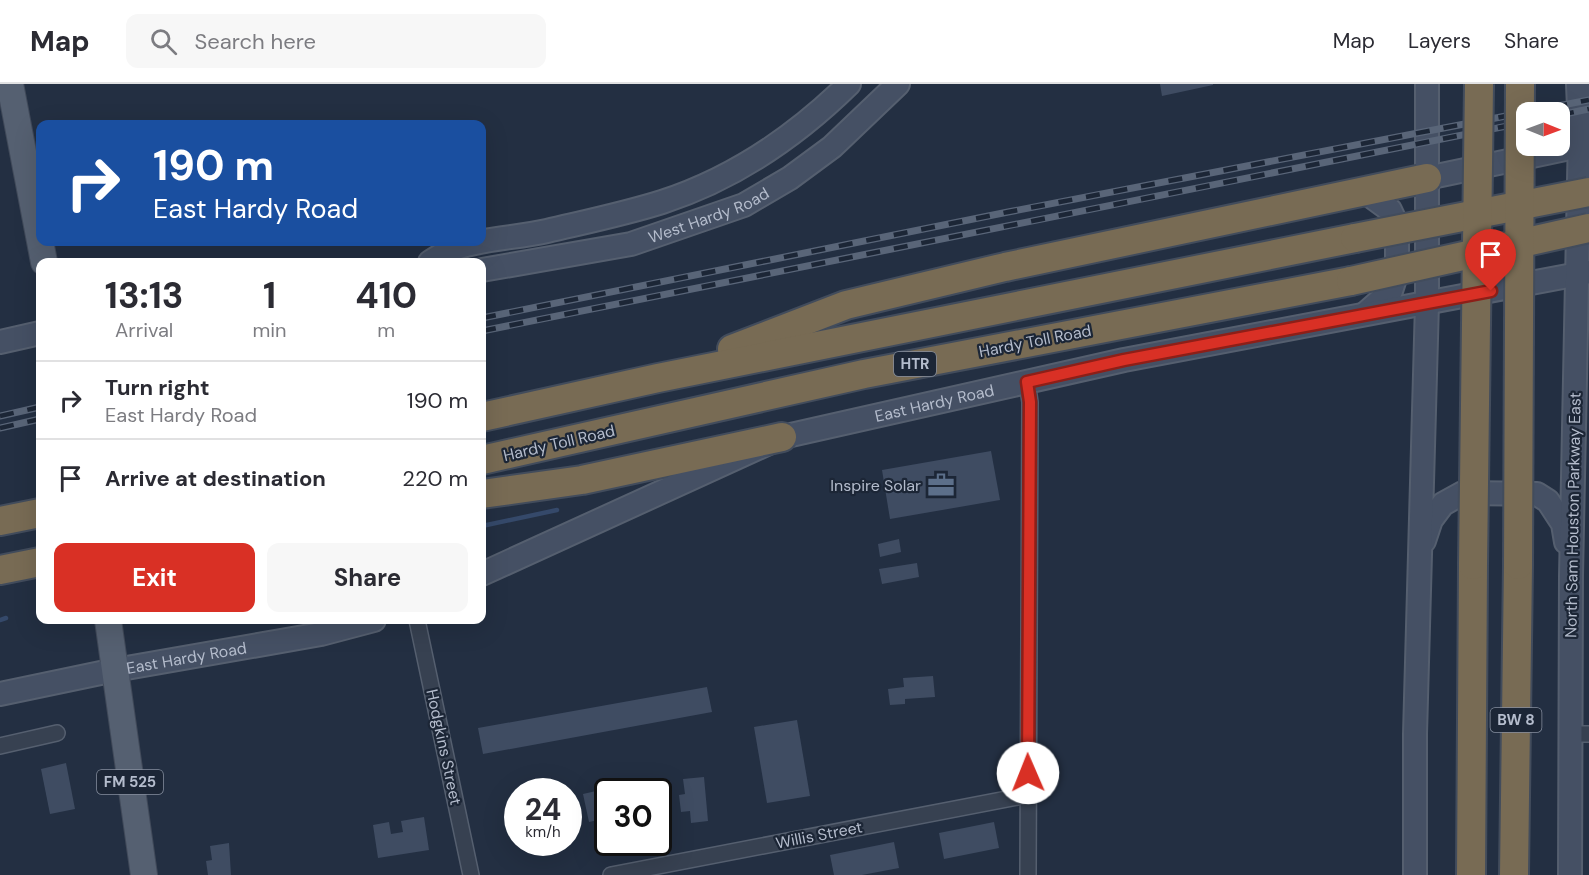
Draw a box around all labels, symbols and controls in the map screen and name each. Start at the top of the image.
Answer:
search box [126,14,546,68]
text: Map [30,23,90,60]
icon: search [147,25,180,58]
text: Search here [195,27,316,56]
text: Map [1333,27,1375,55]
text: Layers [1408,27,1471,55]
text: Share [1504,27,1559,55]
north arrow [1516,102,1570,156]
map controls [1516,102,1570,156]
text: 190 m [153,138,274,193]
icon: right [54,144,132,222]
street label: West Hardy Road [645,182,773,248]
text: East Hardy Road [153,191,358,226]
pin [1465,229,1516,291]
icon: arrive [1474,238,1507,271]
text: 13:13 [105,272,184,319]
text: 1 [263,272,276,319]
text: 410 [355,272,417,319]
text: Arrival [115,317,173,343]
text: min [252,317,287,343]
text: m [377,317,395,343]
street label: Hardy Toll Road [977,320,1093,362]
road number: HTR [894,352,936,376]
text: Turn right [105,373,210,402]
street label: East Hardy Road [873,379,996,426]
icon: right [54,384,87,417]
text: 190 m [407,386,468,415]
street label: North Sam Houston Parkway East [1560,392,1586,638]
text: East Hardy Road [105,402,257,428]
street label: Hardy Toll Road [501,420,617,466]
icon: arrive [54,462,87,495]
text: Arrive at destination [105,464,326,493]
text: 220 m [402,464,468,493]
office icon: Inspire Solar [926,470,956,500]
place label: Inspire Solar [830,475,921,496]
button: Exit [54,543,255,612]
button: Share [267,543,468,612]
street label: East Hardy Road [125,637,248,678]
street label: Hodgkins Street [421,687,467,807]
road number: BW 8 [1490,708,1541,732]
position arrow [996,741,1060,805]
road number: FM 525 [97,770,163,794]
speed limit sign: 30 [594,778,672,856]
text: 24 [525,790,561,829]
street label: Willis Street [774,816,864,854]
text: km/h [525,822,561,842]

